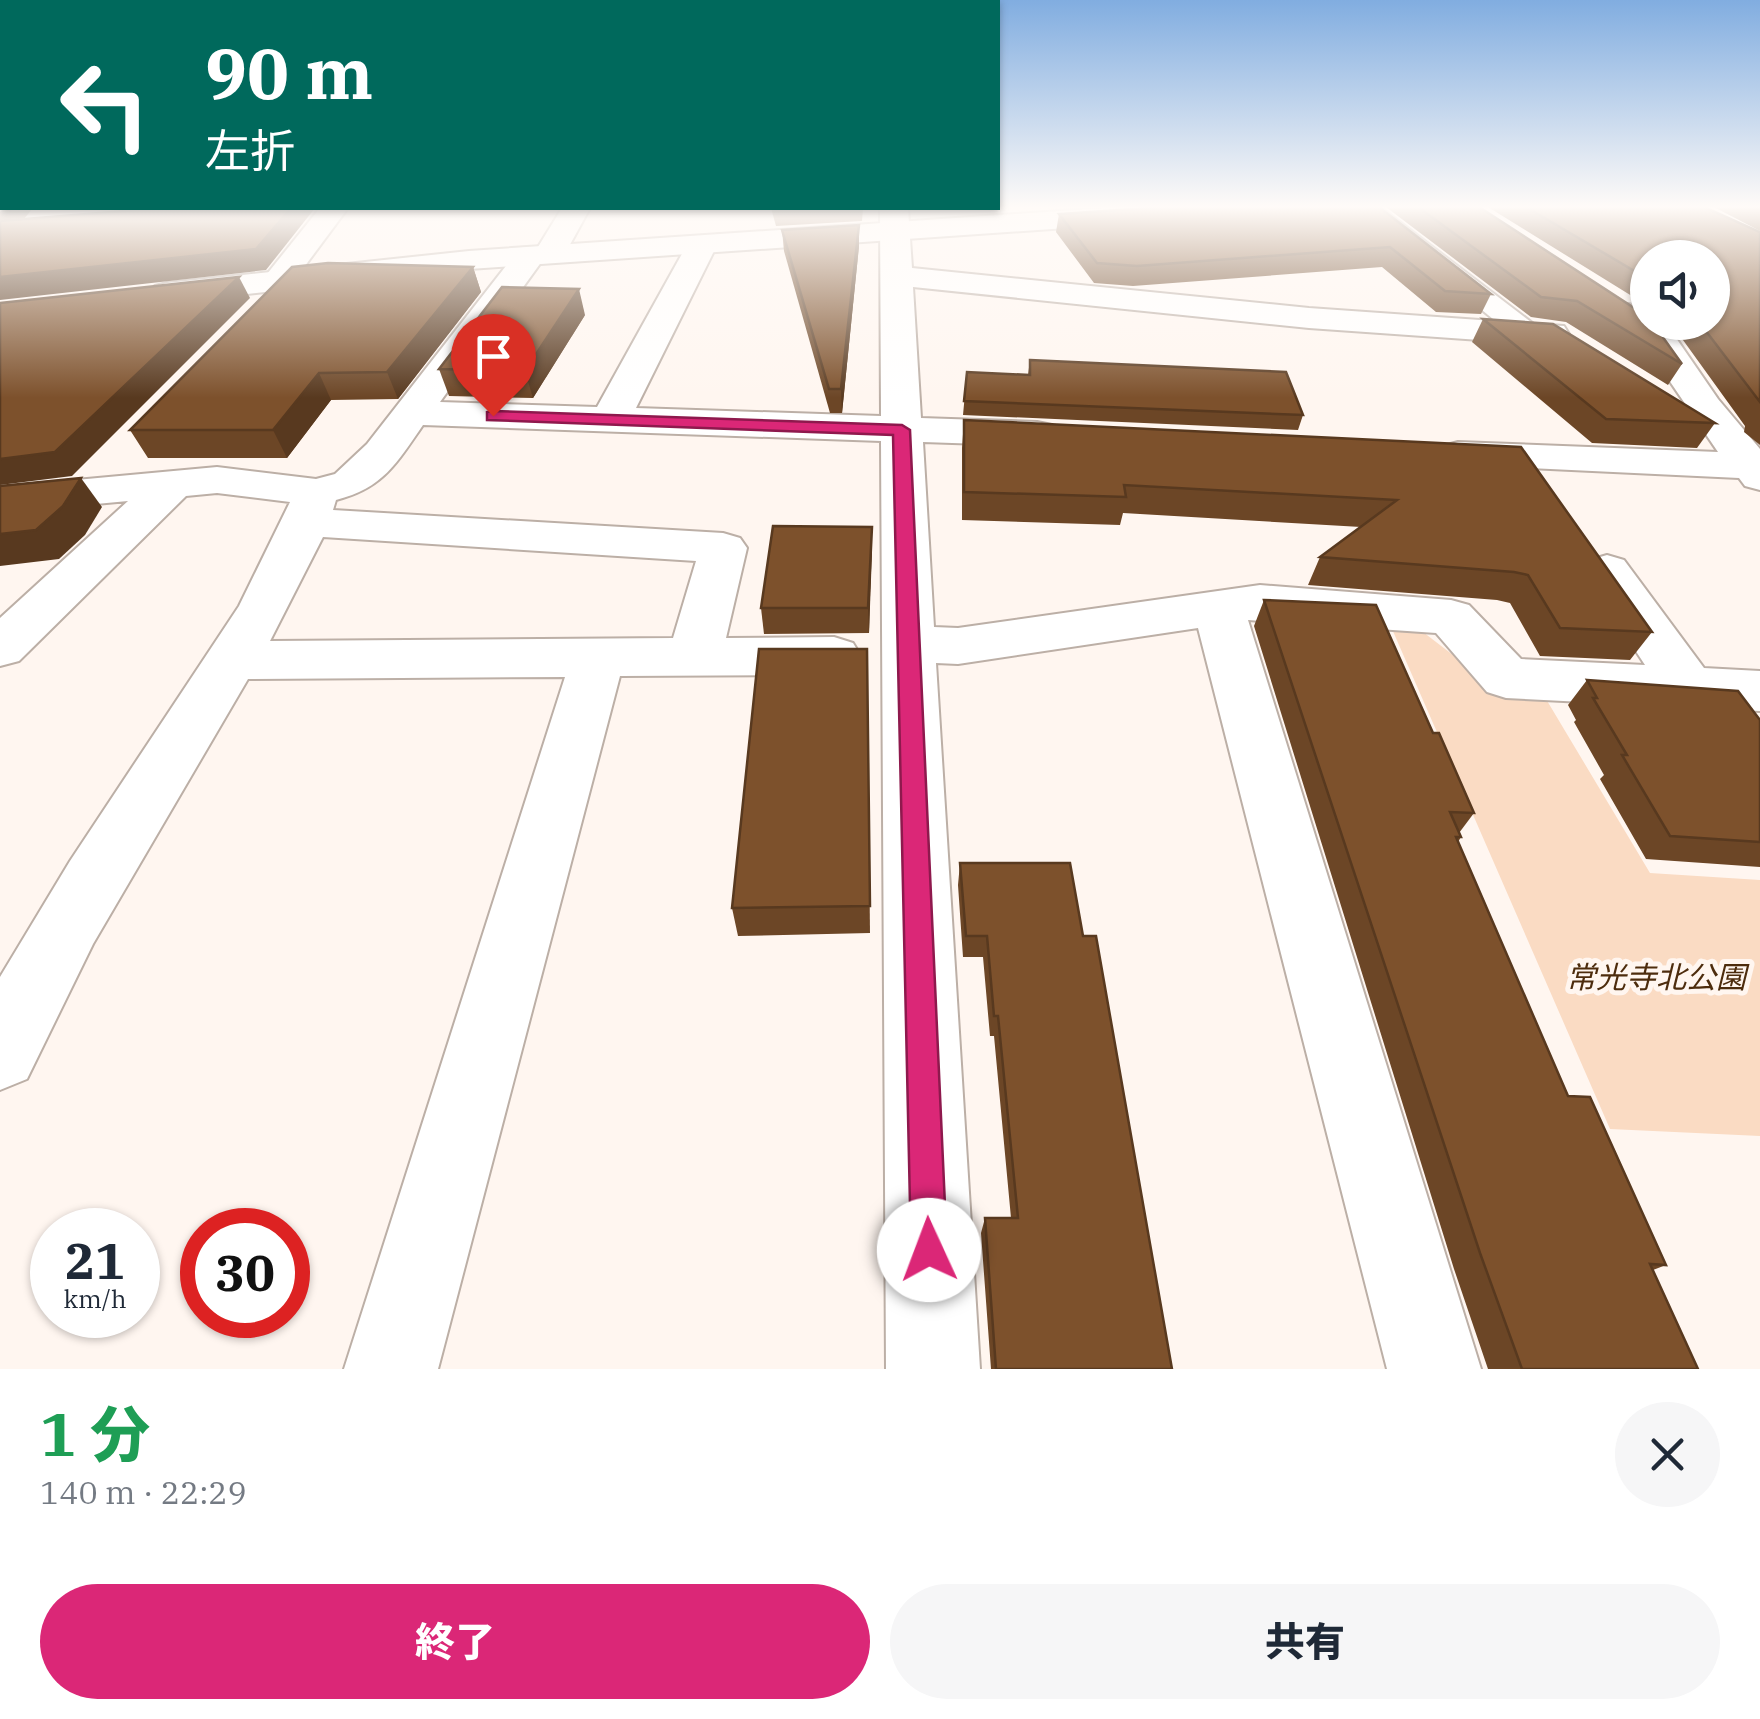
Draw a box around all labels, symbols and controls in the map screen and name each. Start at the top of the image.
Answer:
text: 90 m [205,27,373,118]
icon: left [40,40,170,170]
text: 左折 [205,121,295,179]
map controls [1630,240,1730,340]
button: sound [1630,240,1730,340]
pin [451,314,536,417]
icon: arrive [466,329,521,384]
park label: 常光寺北公園 [1566,957,1750,996]
position arrow [877,1198,981,1302]
speed limit sign: 30 [180,1208,310,1338]
text: 21 [65,1228,125,1293]
text: km/h [63,1282,127,1315]
text: 1 分 [40,1394,150,1473]
button: close [1615,1402,1720,1507]
text: 140 m · 22:29 [40,1471,247,1513]
button: 終了 [40,1584,870,1699]
button: 共有 [890,1584,1720,1699]

